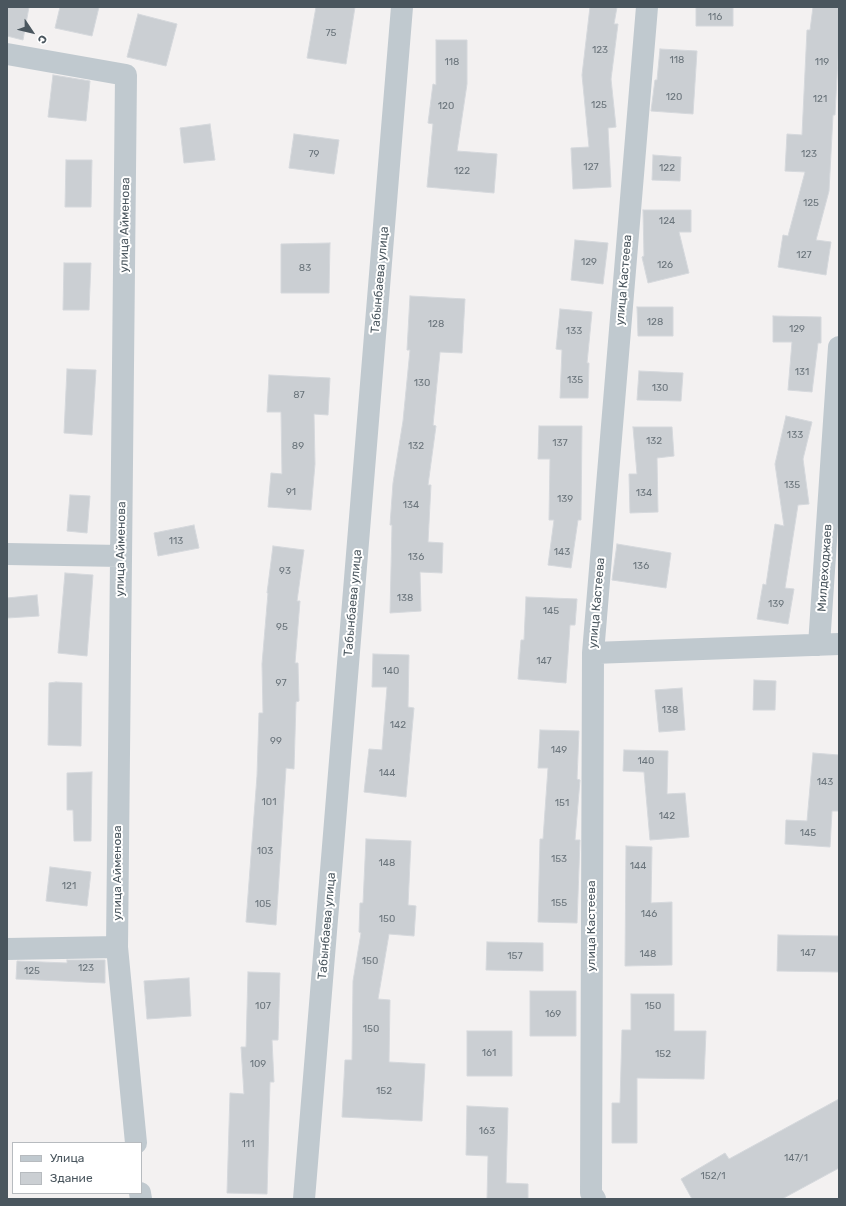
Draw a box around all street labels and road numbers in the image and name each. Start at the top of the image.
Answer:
street label: улица Айменова [117,177,133,273]
street label: Табынбаева улица [368,226,392,334]
street label: улица Кастеева [613,234,635,326]
street label: улица Айменова [113,501,129,597]
street label: Милдеходжаев [815,524,835,612]
street label: Табынбаева улица [341,549,365,657]
street label: улица Кастеева [586,557,608,649]
street label: улица Айменова [111,825,125,921]
street label: Табынбаева улица [315,872,339,980]
street label: улица Кастеева [585,880,599,972]

